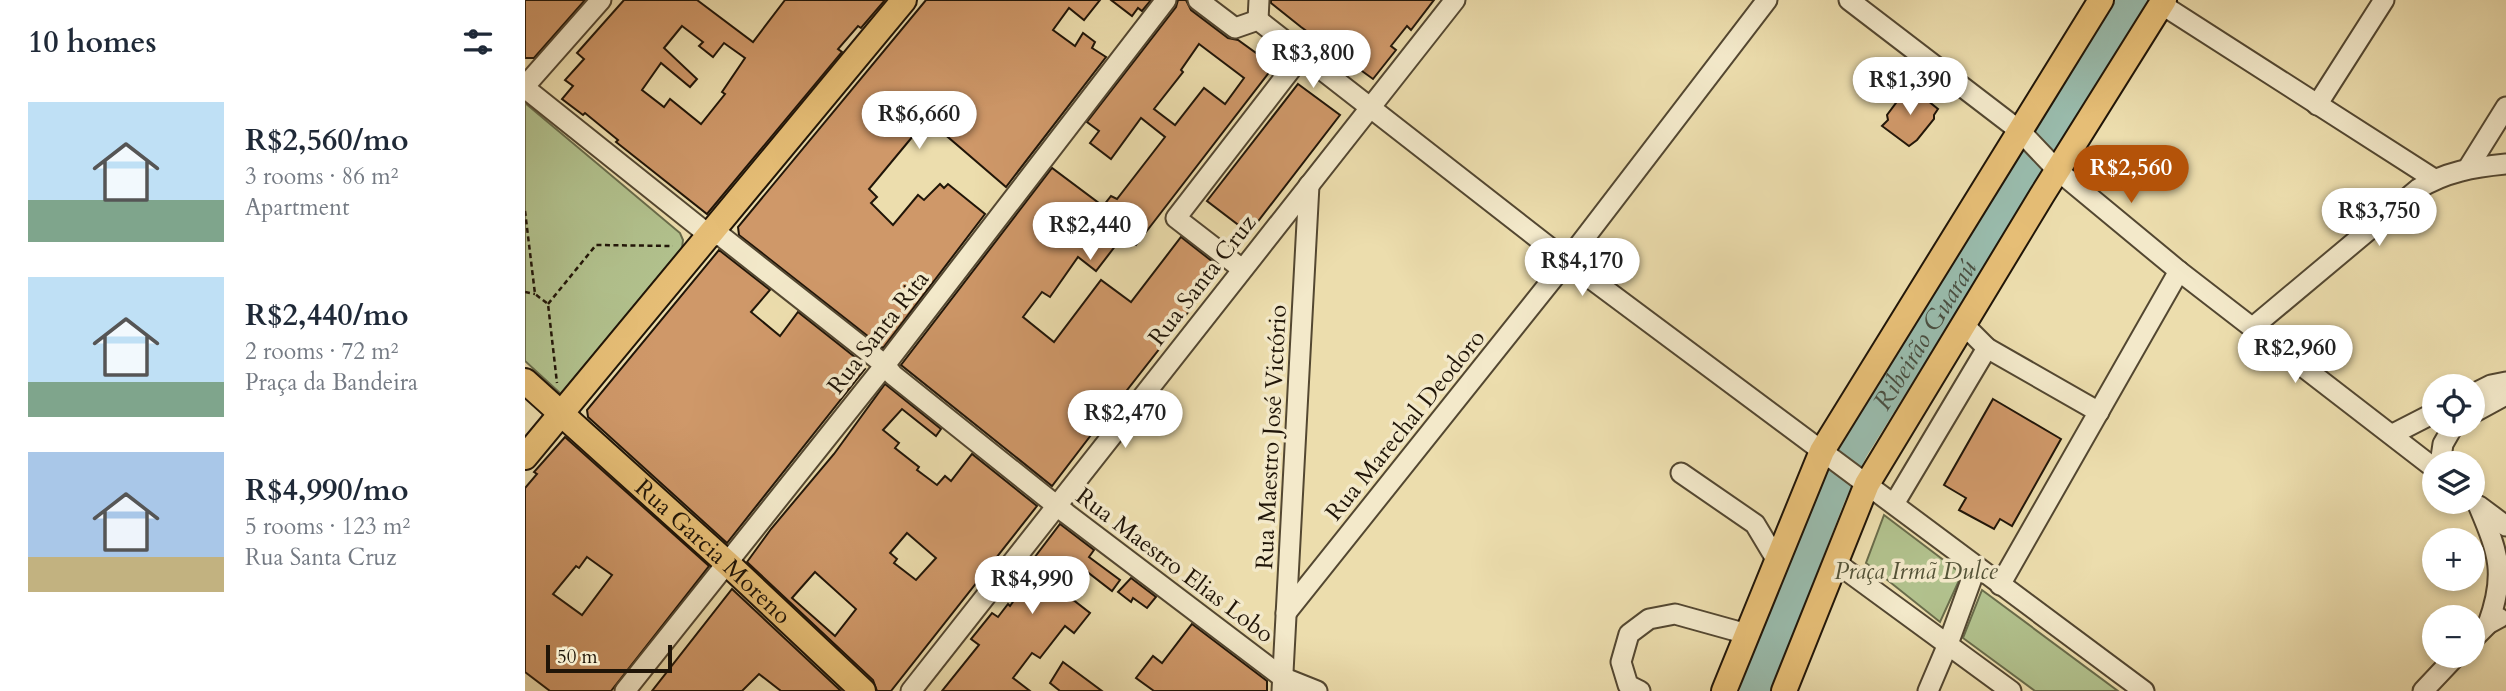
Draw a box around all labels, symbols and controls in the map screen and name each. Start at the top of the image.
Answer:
text: 10 homes [28,22,157,63]
icon: filters [459,23,497,61]
pin: R$3,800 [1248,31,1378,90]
text: R$3,800 [1272,37,1354,68]
pin: R$1,390 [1845,58,1975,117]
text: R$1,390 [1869,64,1951,95]
pin: R$6,660 [854,92,984,151]
text: R$6,660 [878,98,960,129]
text: R$2,560/mo [245,120,408,161]
icon: home [84,130,168,214]
pin: R$2,560 [2066,146,2196,205]
text: R$2,560 [2090,152,2172,183]
text: 3 rooms · 86 m² [245,161,398,192]
pin: R$3,750 [2314,188,2444,248]
text: Apartment [245,192,349,223]
text: R$3,750 [2338,195,2420,226]
pin: R$2,440 [1025,202,1155,262]
street label: Rua Santa Cruz [1141,208,1264,353]
text: R$2,440 [1049,209,1131,240]
pin: R$4,170 [1517,238,1647,298]
text: R$4,170 [1541,245,1623,276]
water label: Ribeirão Guaraú [1865,253,1985,417]
street label: Rua Santa Rita [820,263,937,401]
text: R$2,440/mo [245,295,408,336]
street label: Rua Maestro José Victório [1248,304,1295,570]
icon: home [84,305,168,389]
street label: Rua Marechal Deodoro [1318,323,1493,528]
pin: R$2,960 [2230,326,2360,385]
text: R$2,960 [2254,332,2336,363]
text: 2 rooms · 72 m² [245,336,398,367]
text: Praça da Bandeira [245,367,418,398]
map controls [2422,374,2485,668]
button: locate [2422,374,2485,437]
pin: R$2,470 [1060,391,1190,450]
text: R$2,470 [1084,397,1166,428]
button: layers [2422,451,2485,514]
text: R$4,990/mo [245,470,408,511]
street label: Rua Garcia Moreno [628,472,798,632]
icon: home [84,480,168,564]
street label: Rua Maestro Elias Lobo [1069,480,1281,651]
text: 5 rooms · 123 m² [245,511,410,542]
button: + [2422,528,2485,591]
text: Rua Santa Cruz [245,542,396,573]
park label: Praça Irmã Dulce [1834,555,1998,588]
pin: R$4,990 [967,556,1097,616]
text: R$4,990 [991,563,1073,594]
button: − [2422,605,2485,668]
scale bar [546,642,672,674]
text: 50 m [557,644,598,670]

